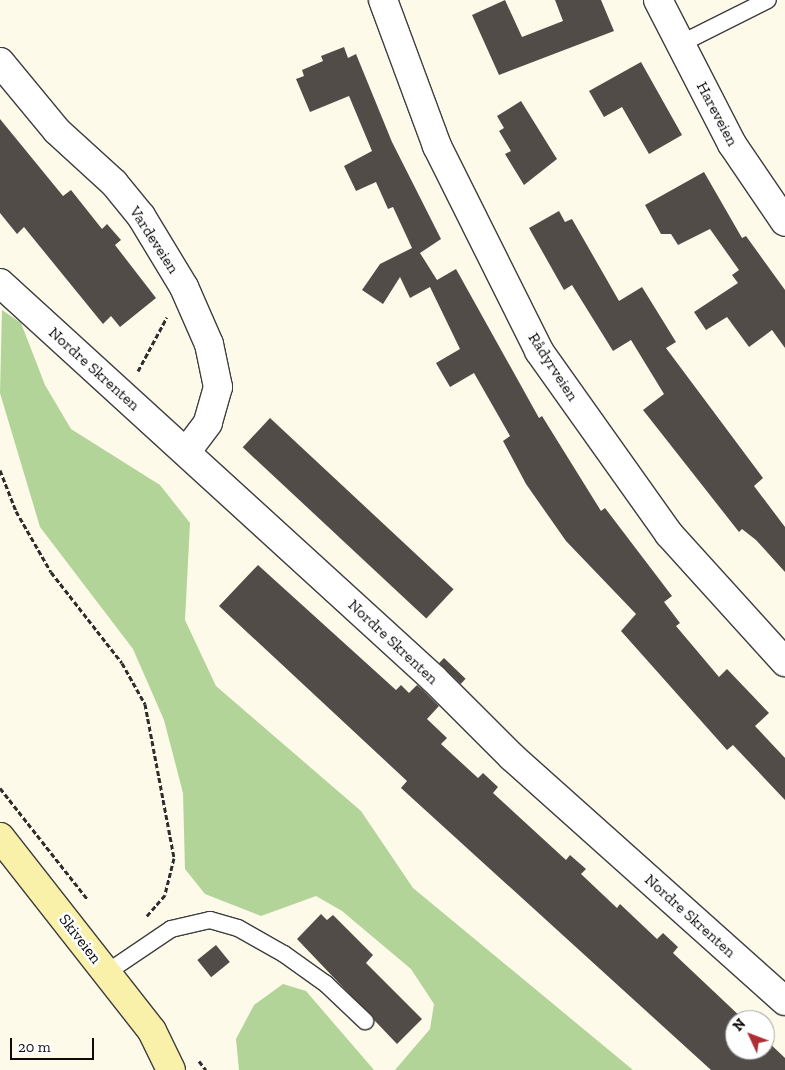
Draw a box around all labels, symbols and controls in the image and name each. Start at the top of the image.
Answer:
street label: Hareveien [692,79,742,149]
street label: Vardeveien [125,203,183,277]
street label: Nordre Skrenten [45,323,143,415]
street label: Rådyrveien [524,329,582,405]
street label: Nordre Skrenten [344,595,442,689]
street label: Nordre Skrenten [641,870,739,962]
street label: Skiveien [55,910,105,968]
north arrow [725,1010,775,1060]
text: N [730,1015,749,1035]
scale bar [12,1028,96,1060]
text: 20 m [18,1038,51,1056]

